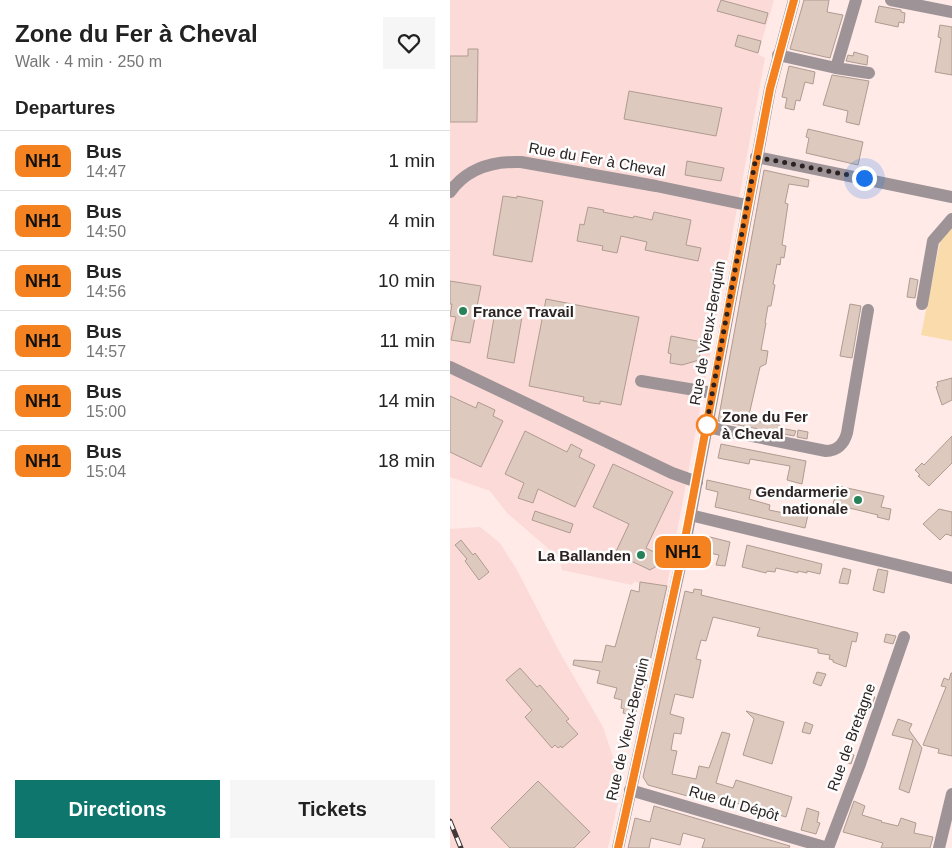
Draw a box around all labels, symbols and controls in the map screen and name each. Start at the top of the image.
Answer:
button: heart [383,17,435,69]
text: Zone du Fer à Cheval [15,20,258,47]
text: Walk · 4 min · 250 m [15,53,162,70]
text: Departures [15,97,115,118]
street label: Rue du Fer à Cheval [527,139,667,179]
text: Bus [86,141,122,162]
text: 1 min [389,150,435,171]
text: NH1 [25,151,61,171]
text: 14:47 [86,163,126,180]
your location [852,166,877,191]
text: Bus [86,201,122,222]
text: 4 min [389,210,435,231]
text: NH1 [25,211,61,231]
text: 14:50 [86,223,126,240]
street label: Rue de Vieux-Berquin [686,259,728,407]
text: Bus [86,261,122,282]
text: 10 min [378,270,435,291]
text: NH1 [25,271,61,291]
text: 14:56 [86,283,126,300]
place label: France Travail [473,303,574,320]
marker: France Travail [457,305,469,317]
text: Bus [86,321,122,342]
text: 11 min [379,330,435,351]
text: NH1 [25,331,61,351]
text: 14:57 [86,343,126,360]
text: Bus [86,381,122,402]
text: 14 min [378,390,435,411]
text: NH1 [25,391,61,411]
text: 15:00 [86,403,126,420]
place label: Zone du Fer à Cheval [722,408,808,442]
marker: Zone du Fer à Cheval [696,414,718,436]
text: Bus [86,441,122,462]
text: 18 min [378,450,435,471]
text: NH1 [25,451,61,471]
text: 15:04 [86,463,126,480]
place label: Gendarmerie nationale [755,483,848,517]
marker: Gendarmerie nationale [852,494,864,506]
line badge: NH1 [654,536,712,568]
text: NH1 [665,542,701,562]
place label: La Ballanden [538,547,631,564]
marker: La Ballanden [635,549,647,561]
street label: Rue de Vieux-Berquin [602,656,652,802]
street label: Rue de Bretagne [824,681,878,793]
button: Directions [15,780,220,838]
button: Tickets [230,780,435,838]
street label: Rue du Dépôt [687,782,782,824]

